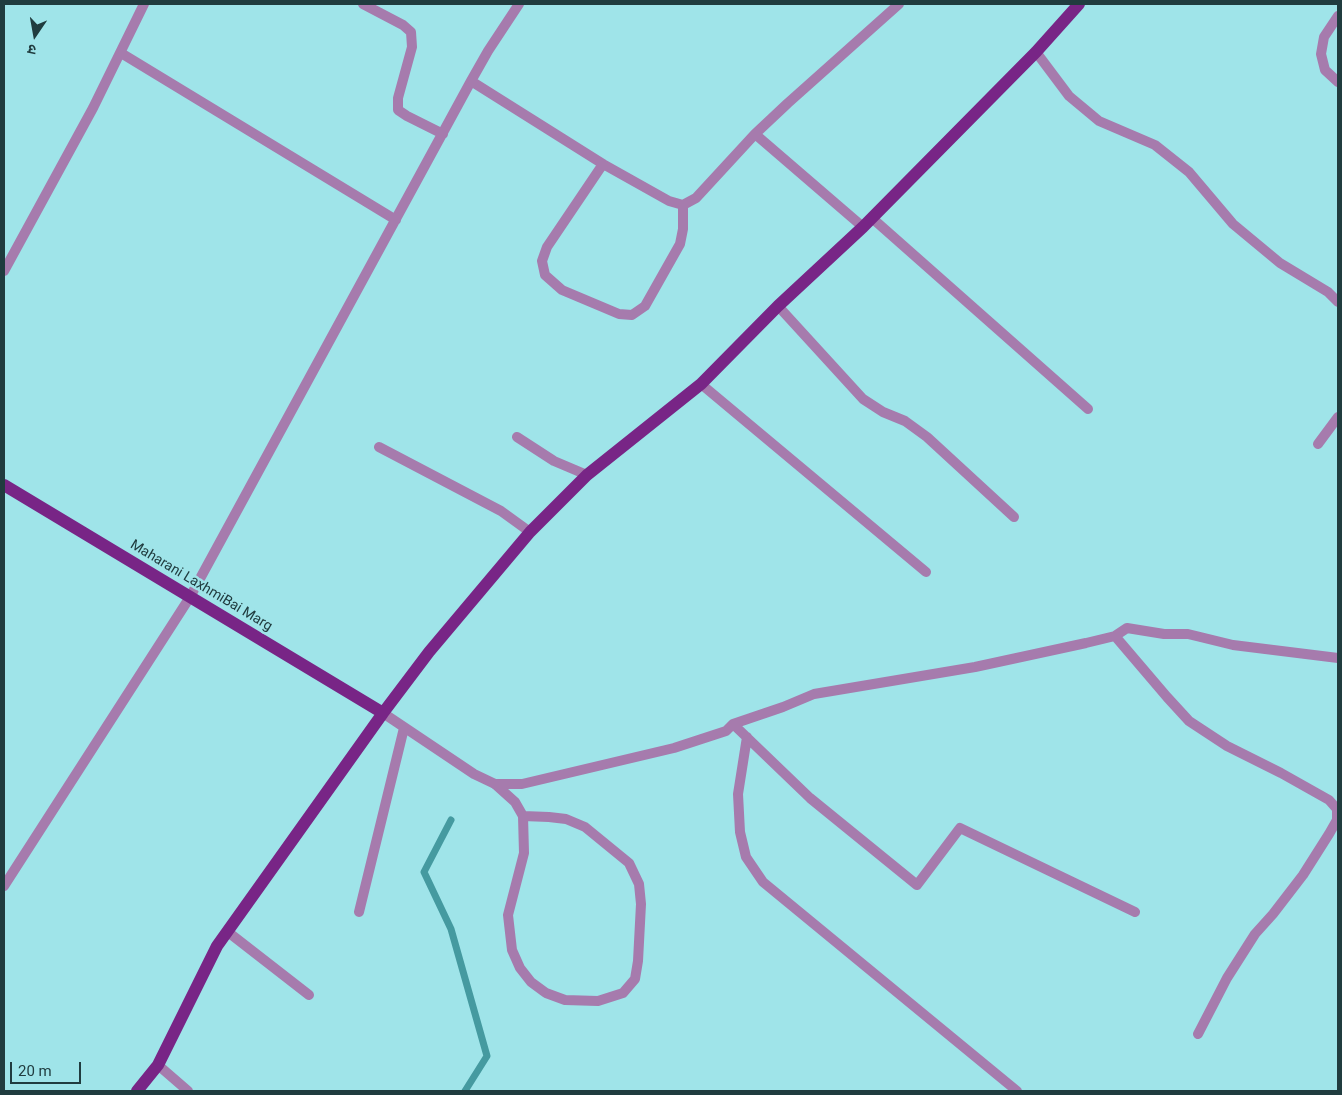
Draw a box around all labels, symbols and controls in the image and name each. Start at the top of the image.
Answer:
north arrow [10,10,60,60]
text: उ [26,41,38,58]
street label: Maharani LaxhmiBai Marg [127,537,275,635]
scale bar [12,1052,84,1084]
text: 20 m [18,1062,52,1080]

